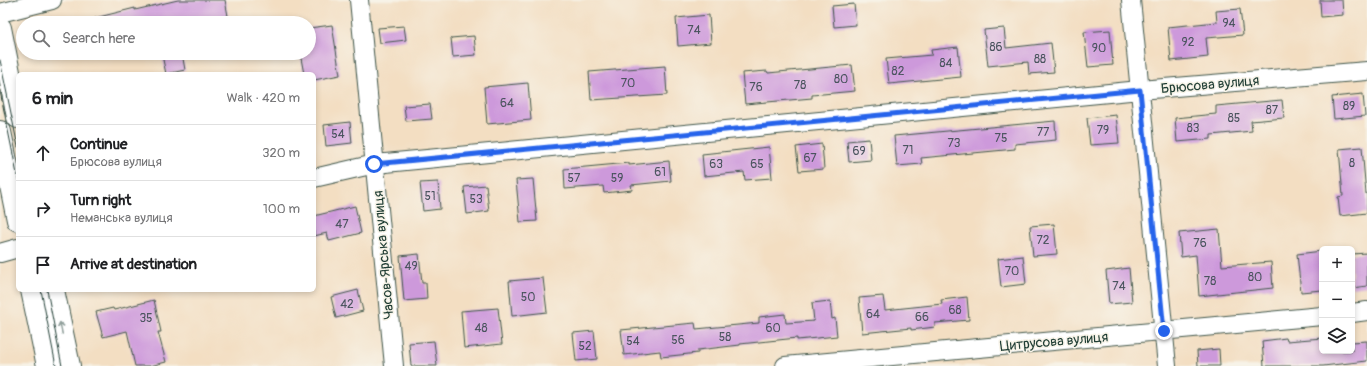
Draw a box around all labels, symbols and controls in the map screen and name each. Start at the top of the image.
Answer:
search box [16,16,316,60]
house number: 94 [1222,16,1236,31]
house number: 74 [687,23,701,38]
icon: search [30,27,52,49]
text: Search here [62,29,135,48]
house number: 92 [1182,35,1195,50]
house number: 86 [989,40,1003,55]
house number: 90 [1092,41,1106,56]
house number: 88 [1034,52,1046,67]
house number: 84 [939,56,953,71]
house number: 82 [892,64,905,79]
house number: 80 [834,72,848,87]
street label: Брюсова вулиця [1160,72,1260,97]
house number: 70 [621,76,635,91]
house number: 78 [794,78,806,93]
house number: 76 [749,80,763,95]
text: 6 min [32,88,73,109]
text: Walk · 420 m [226,90,300,106]
house number: 64 [500,96,514,111]
house number: 89 [1343,99,1355,114]
house number: 87 [1266,103,1279,118]
house number: 85 [1228,111,1240,126]
house number: 83 [1187,121,1200,136]
house number: 79 [1097,123,1109,138]
house number: 77 [1037,125,1050,140]
house number: 54 [331,127,345,142]
house number: 75 [995,131,1007,146]
text: Continue [70,135,128,154]
house number: 73 [947,136,961,151]
icon: ahead [32,142,54,164]
house number: 71 [902,143,914,158]
house number: 69 [852,144,866,159]
text: 320 m [262,145,300,161]
house number: 67 [803,151,817,166]
text: Брюсова вулиця [70,154,162,170]
route start [365,155,383,173]
house number: 8 [1349,156,1355,171]
house number: 63 [709,157,723,172]
house number: 65 [750,157,764,172]
house number: 61 [654,165,666,180]
house number: 57 [568,171,581,186]
house number: 59 [611,171,623,186]
house number: 51 [424,189,436,204]
street label: Часов-Ярська вулиця [369,190,398,320]
text: Turn right [70,191,131,210]
house number: 53 [469,192,483,207]
icon: right [32,198,54,220]
text: 100 m [263,201,300,217]
text: Неманська вулиця [70,210,173,226]
house number: 47 [335,217,349,232]
house number: 72 [1036,233,1050,248]
house number: 76 [1193,236,1207,251]
map controls [1319,246,1355,354]
button: + [1319,246,1355,282]
icon: arrive [32,254,54,276]
text: Arrive at destination [70,255,197,274]
house number: 49 [404,259,418,274]
house number: 70 [1005,264,1019,279]
house number: 80 [1248,270,1262,285]
house number: 78 [1204,274,1216,289]
house number: 74 [1112,279,1126,294]
button: − [1319,282,1355,318]
house number: 50 [521,290,535,305]
house number: 42 [340,297,354,312]
house number: 68 [948,303,962,318]
house number: 64 [866,307,880,322]
house number: 66 [915,310,929,325]
house number: 35 [139,311,153,326]
button: layers [1319,318,1355,354]
house number: 48 [474,321,488,336]
house number: 60 [765,321,781,336]
one-way arrow [57,322,65,335]
route end [1155,322,1173,340]
street label: Цитрусова вулиця [999,328,1109,355]
house number: 58 [719,330,731,345]
house number: 56 [671,333,685,348]
house number: 54 [626,334,640,349]
house number: 52 [578,339,592,354]

